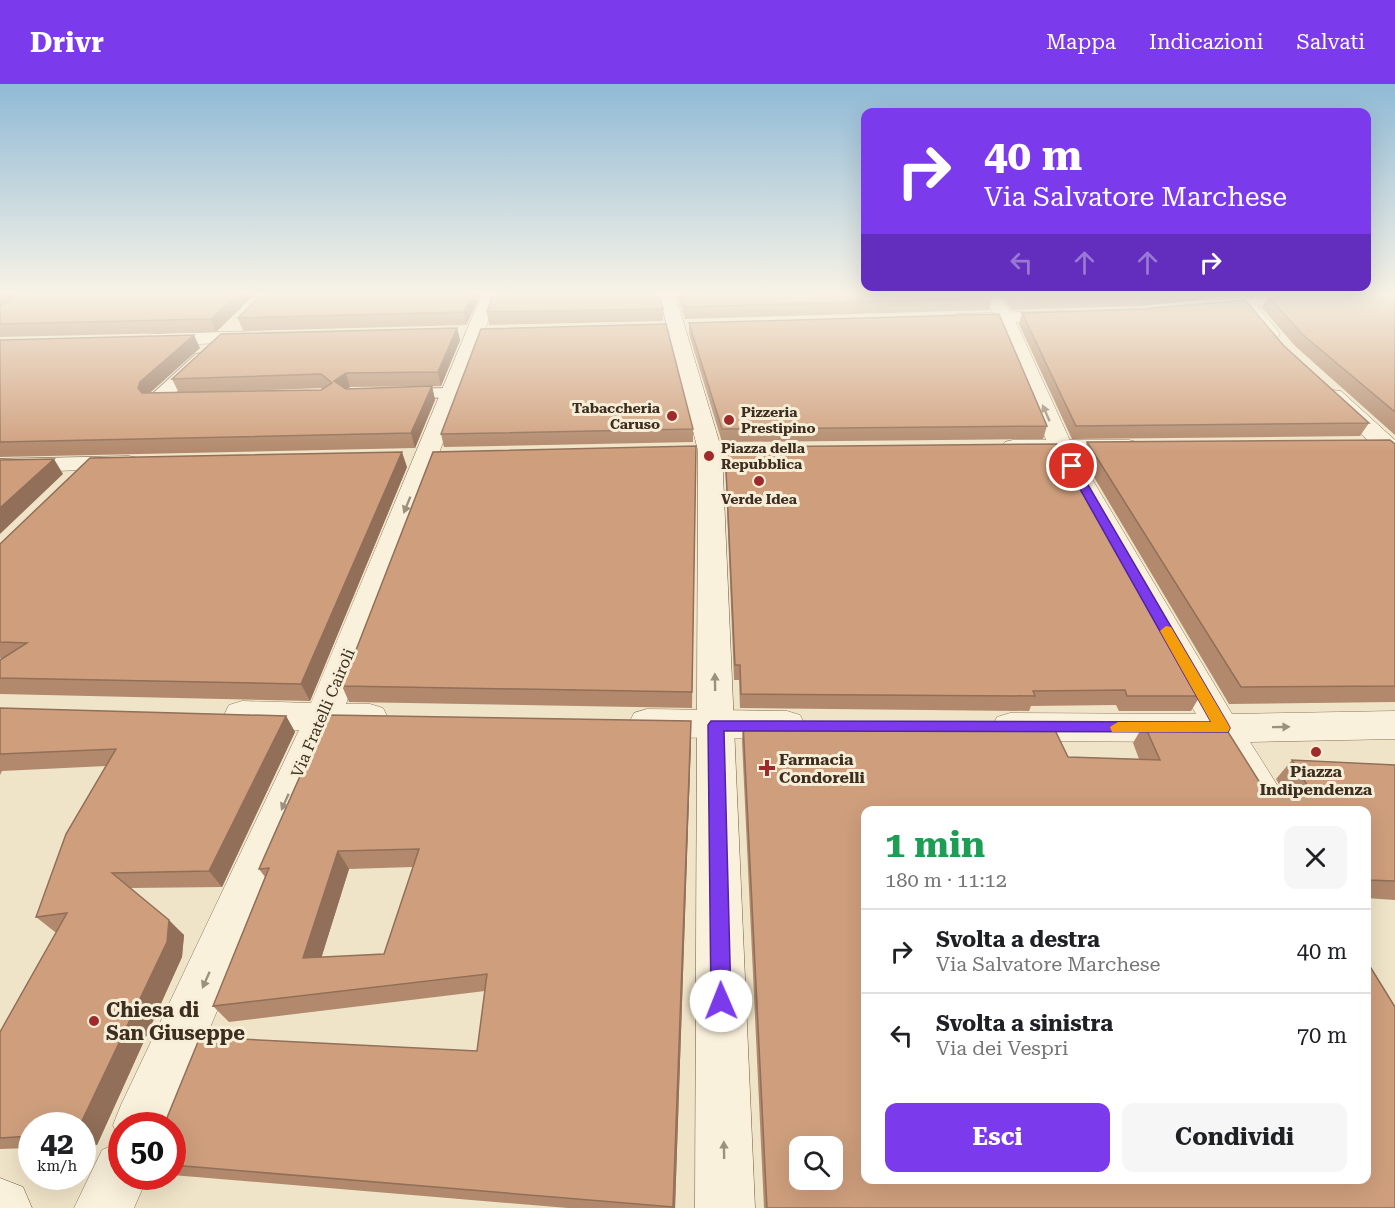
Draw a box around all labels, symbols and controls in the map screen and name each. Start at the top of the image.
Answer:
text: Drivr [30,26,104,59]
text: Mappa [1046,30,1116,54]
text: Indicazioni [1149,30,1263,54]
text: Salvati [1296,30,1365,54]
text: 40 m [984,131,1082,180]
icon: right [885,132,963,210]
text: Via Salvatore Marchese [984,181,1287,213]
icon: left [1005,246,1038,279]
icon: ahead [1068,246,1101,279]
icon: ahead [1131,246,1164,279]
icon: right [1194,246,1227,279]
place label: Tabaccheria Caruso [572,400,661,432]
place label: Pizzeria Prestipino [741,404,815,436]
one-way arrow [1041,404,1051,422]
marker: Tabaccheria Caruso [665,409,679,423]
marker: Pizzeria Prestipino [722,413,736,427]
place label: Piazza della Repubblica [721,440,806,472]
pin [1046,440,1097,491]
marker: Piazza della Repubblica [702,449,716,463]
icon: arrive [1055,449,1088,482]
marker: Verde Idea [752,474,766,488]
place label: Verde Idea [721,491,798,507]
one-way arrow [402,496,411,514]
street label: Via Fratelli Cairoli [287,646,359,780]
one-way arrow [710,672,720,691]
one-way arrow [1271,722,1290,732]
marker: Piazza Indipendenza [1309,745,1323,759]
place label: Farmacia Condorelli [779,750,865,787]
marker: Farmacia Condorelli [760,761,774,775]
place label: Piazza Indipendenza [1260,762,1373,799]
one-way arrow [281,793,290,810]
text: 1 min [885,824,985,866]
button: close [1284,826,1347,889]
text: 180 m · 11:12 [885,868,1007,892]
text: Svolta a destra [936,927,1100,952]
icon: right [885,935,918,968]
text: 40 m [1297,939,1347,964]
text: Via Salvatore Marchese [936,952,1160,976]
position arrow [689,969,753,1033]
one-way arrow [201,971,211,989]
place label: Chiesa di San Giuseppe [106,998,245,1045]
text: Svolta a sinistra [936,1011,1113,1036]
marker: Chiesa di San Giuseppe [87,1014,101,1028]
icon: left [885,1019,918,1052]
text: 70 m [1297,1023,1347,1048]
text: Via dei Vespri [936,1036,1068,1060]
button: Esci [885,1103,1110,1172]
button: Condividi [1122,1103,1347,1172]
speed limit sign: 50 [108,1112,186,1190]
text: 42 [40,1126,74,1161]
map controls [789,1136,843,1190]
button: search [789,1136,843,1190]
one-way arrow [719,1140,729,1159]
text: km/h [37,1157,77,1175]

